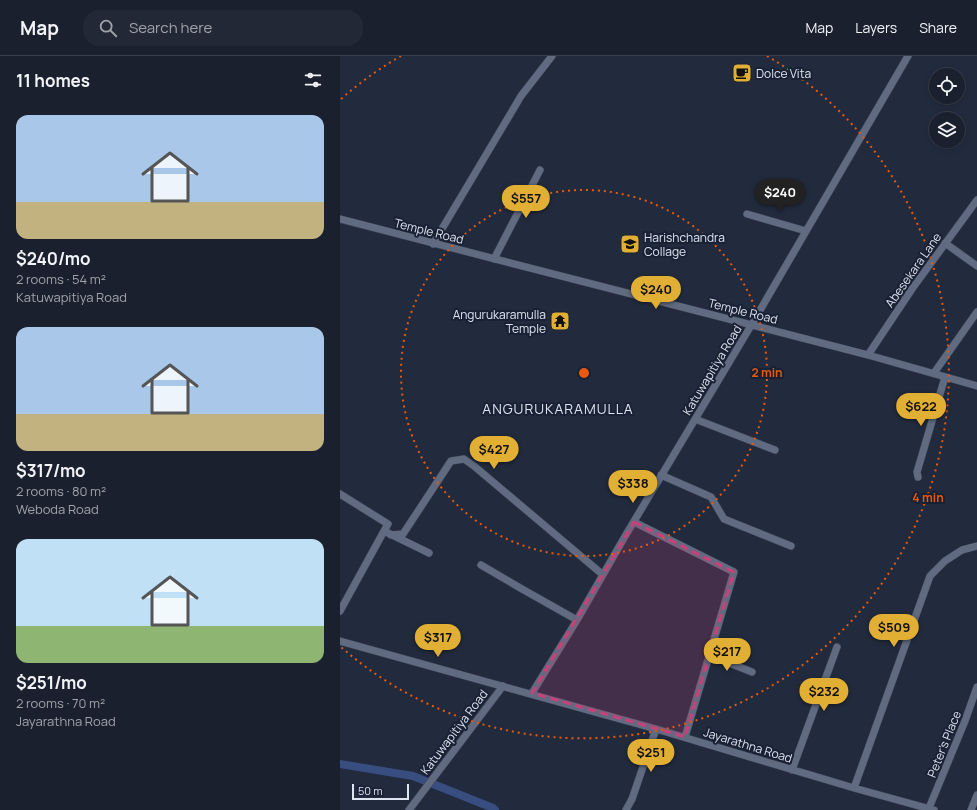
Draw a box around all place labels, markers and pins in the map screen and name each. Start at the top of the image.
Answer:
cafe icon: Dolce Vita [731,62,753,84]
place label: Dolce Vita [756,65,811,82]
pin: $240 [756,179,804,213]
pin: $557 [502,185,550,219]
place label: Harishchandra Collage [644,229,725,260]
school or university icon: Harishchandra Collage [619,233,641,255]
pin: $240 [632,276,680,310]
place label: Angurukaramulla Temple [453,306,546,337]
temple icon: Angurukaramulla Temple [549,310,571,332]
centre of rings [577,366,591,380]
pin: $622 [897,393,945,427]
pin: $427 [470,436,518,470]
pin: $338 [609,470,657,504]
pin: $509 [870,614,918,648]
pin: $317 [414,624,462,658]
pin: $217 [703,638,751,672]
pin: $232 [800,678,848,712]
pin: $251 [627,739,675,773]

